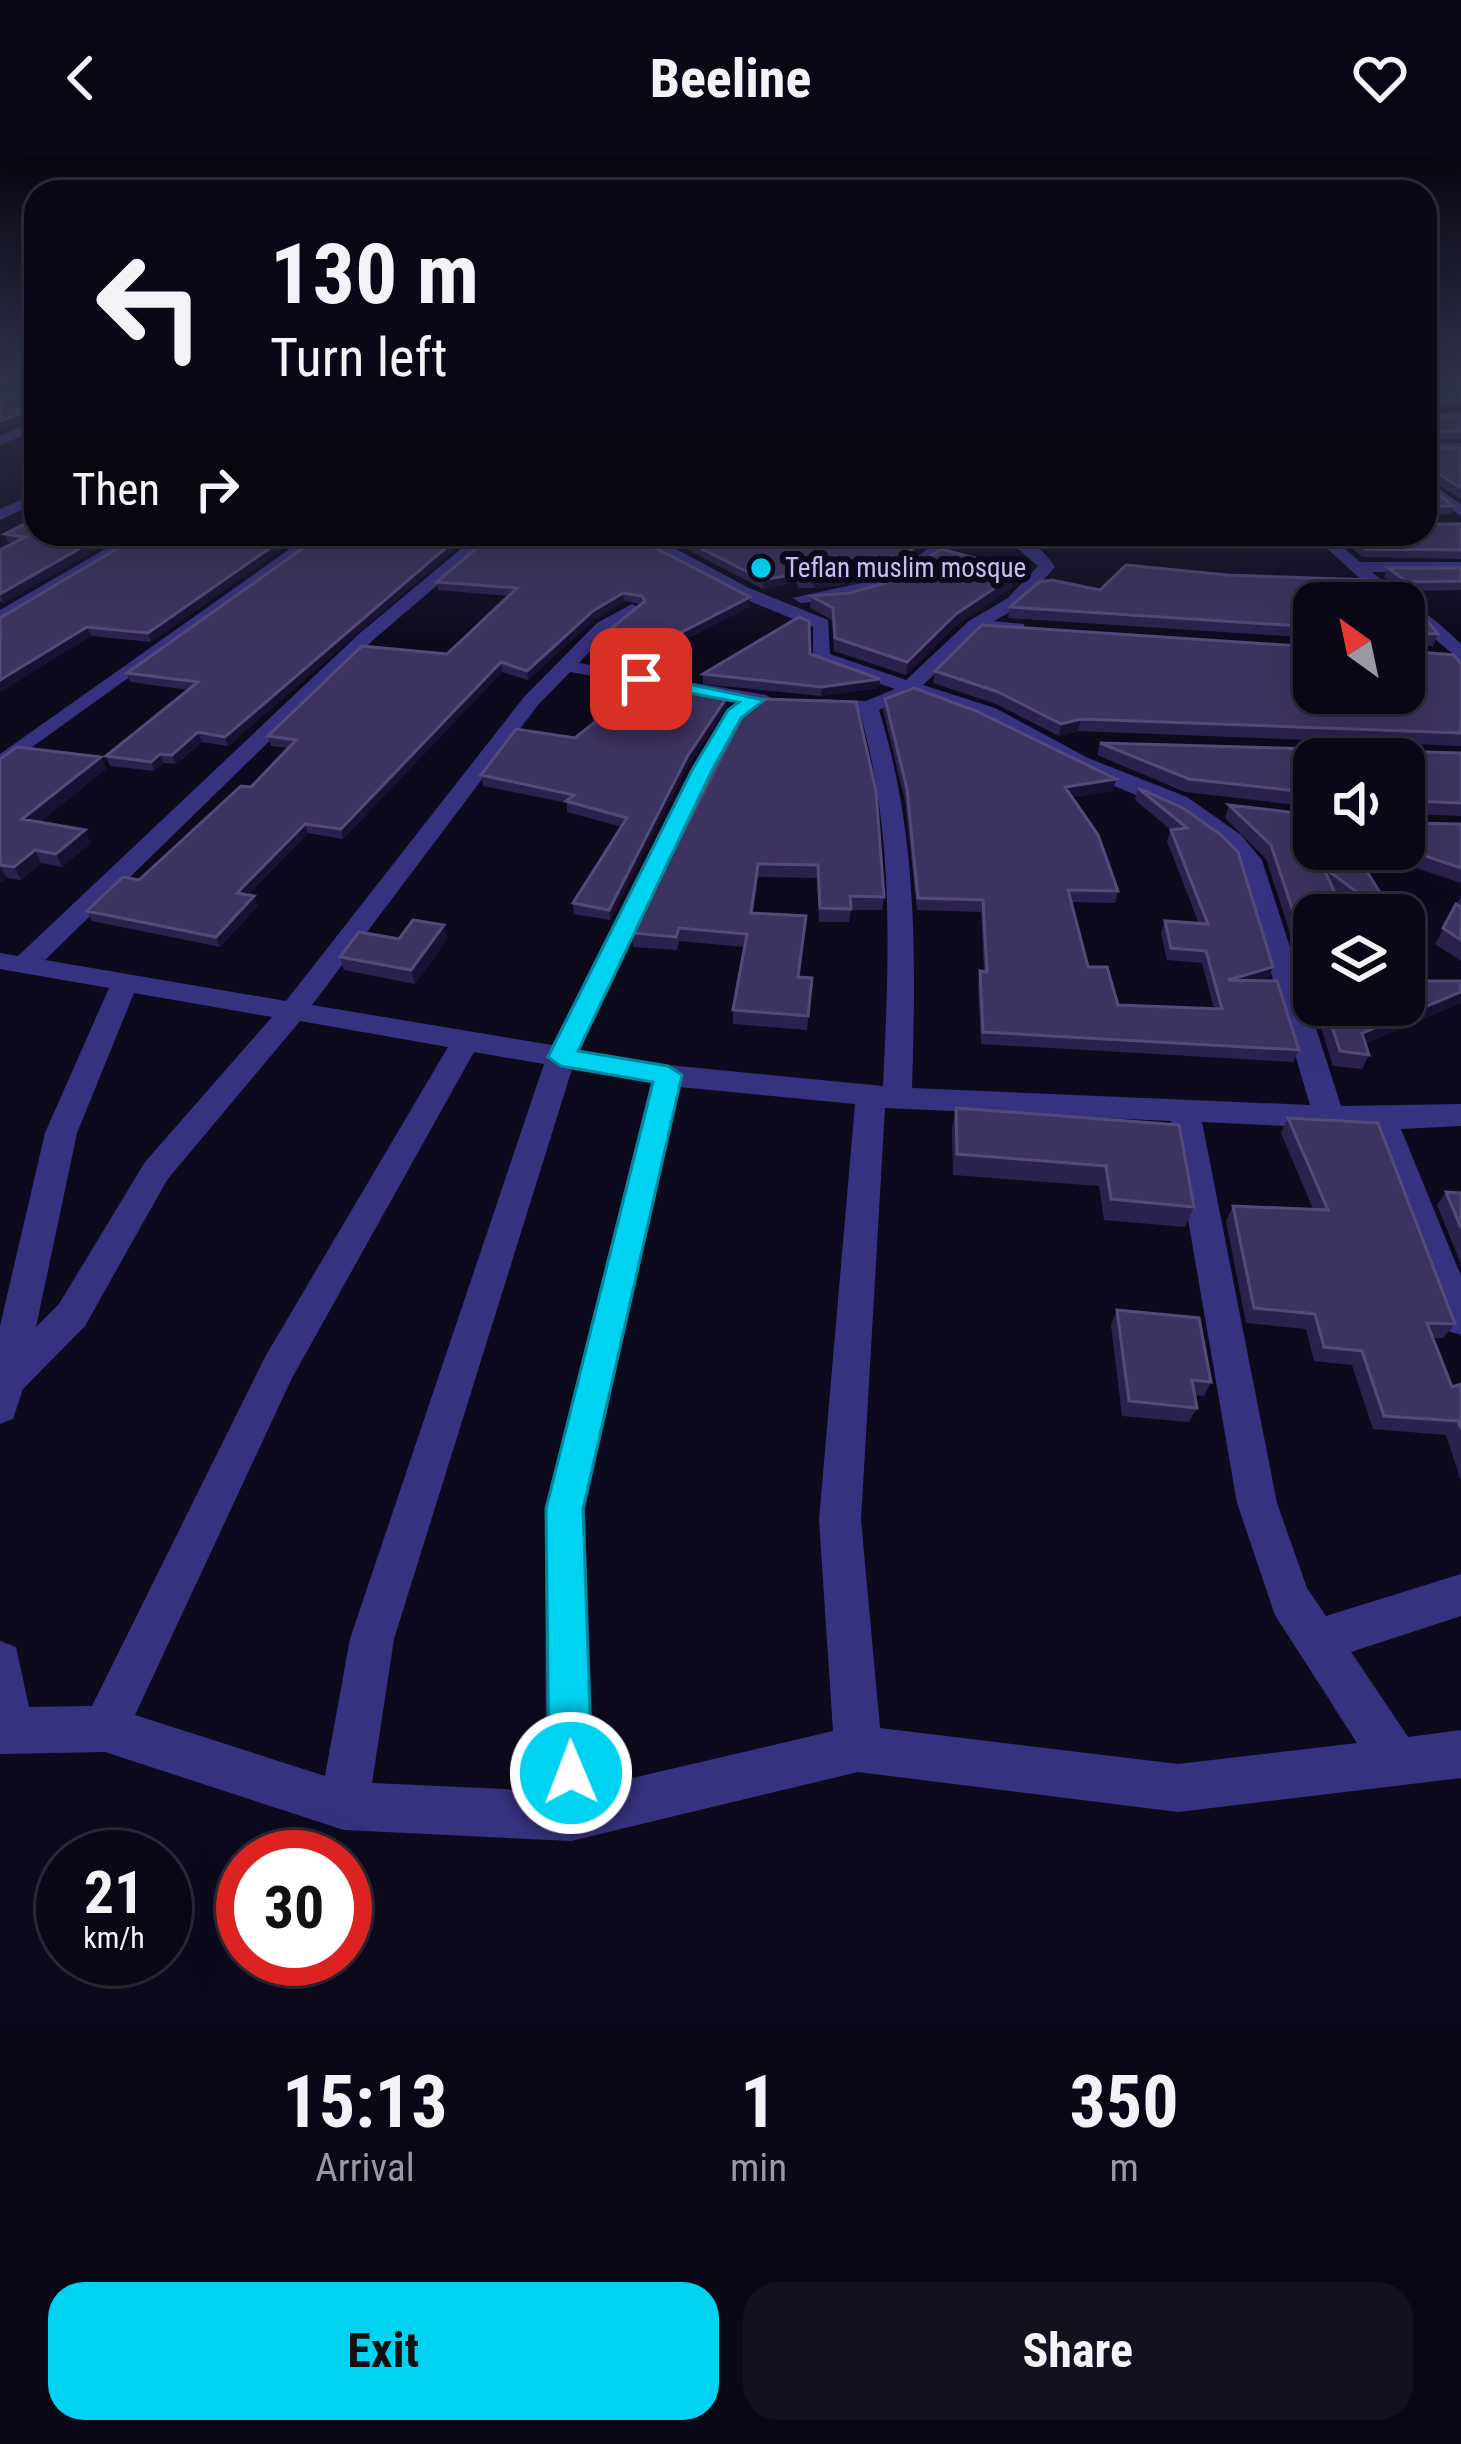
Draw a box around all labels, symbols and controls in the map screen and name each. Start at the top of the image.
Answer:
icon: back [48,45,114,111]
icon: heart [1347,45,1413,111]
text: Beeline [650,47,811,110]
text: 130 m [270,225,479,324]
icon: left [72,228,228,384]
text: Turn left [270,326,447,389]
icon: right [184,456,250,522]
text: Then [72,463,160,516]
place label: Teflan muslim mosque [785,552,1026,584]
marker: Teflan muslim mosque [748,555,774,581]
north arrow [1293,582,1425,714]
map controls [1293,582,1425,1026]
pin [590,628,692,730]
icon: arrive [608,646,674,712]
button: sound [1293,738,1425,870]
button: layers [1293,894,1425,1026]
position arrow [508,1710,634,1836]
speed limit sign: 30 [216,1830,372,1986]
text: 21 [84,1857,144,1928]
text: km/h [83,1920,145,1955]
text: 15:13 [282,2060,448,2145]
text: 1 [740,2060,777,2145]
text: 350 [1069,2060,1179,2145]
text: Arrival [315,2145,415,2191]
text: min [730,2145,787,2191]
text: m [1109,2145,1139,2191]
button: Exit [48,2282,719,2420]
button: Share [743,2282,1413,2420]

